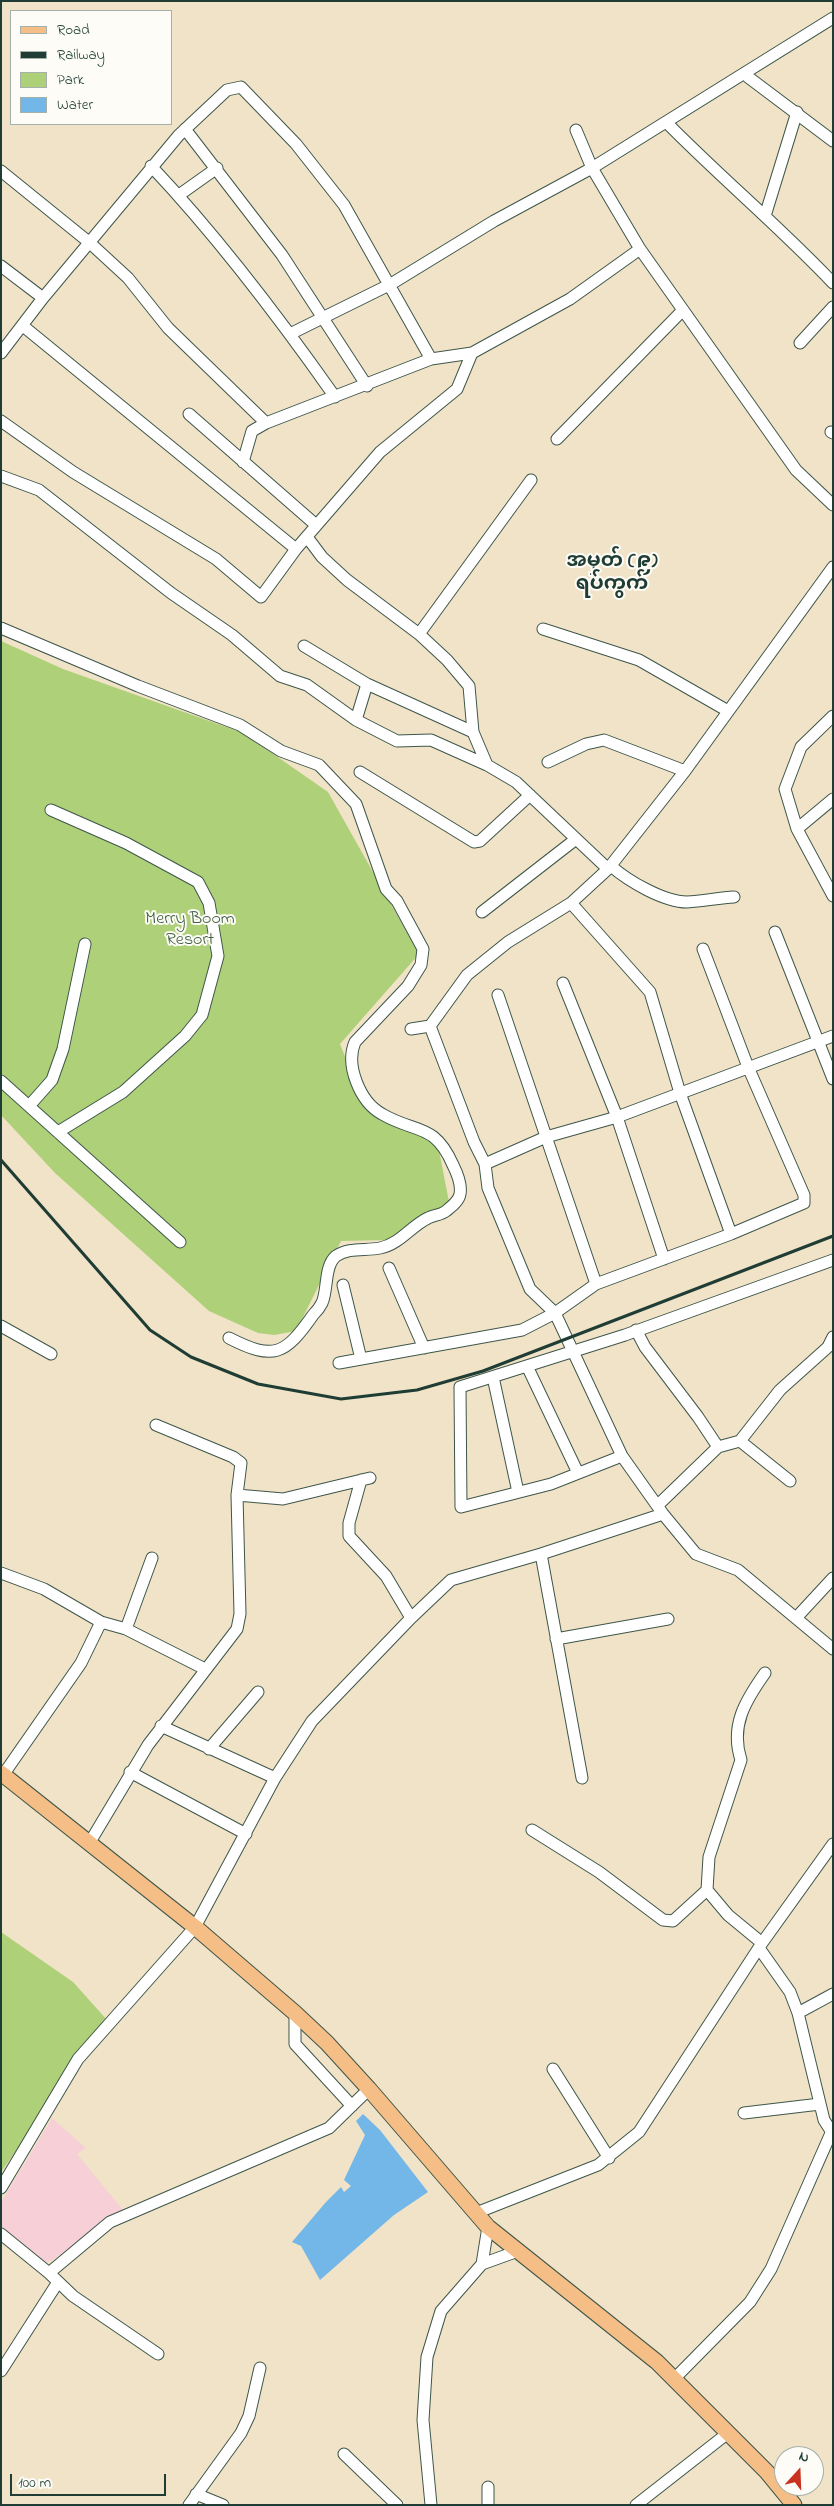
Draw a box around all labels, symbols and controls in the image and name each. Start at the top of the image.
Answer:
legend [10,10,172,125]
text: Road [57,19,90,41]
text: Railway [57,44,105,66]
text: Park [57,69,84,91]
text: Water [57,94,93,116]
district label: အမှတ် (၉) ရပ်ကွက် [567,551,657,598]
park label: Merry Boom Resort [145,909,235,952]
north arrow [774,2446,824,2496]
text: N [796,2446,812,2469]
scale bar [12,2464,169,2496]
text: 100 m [18,2472,51,2494]

